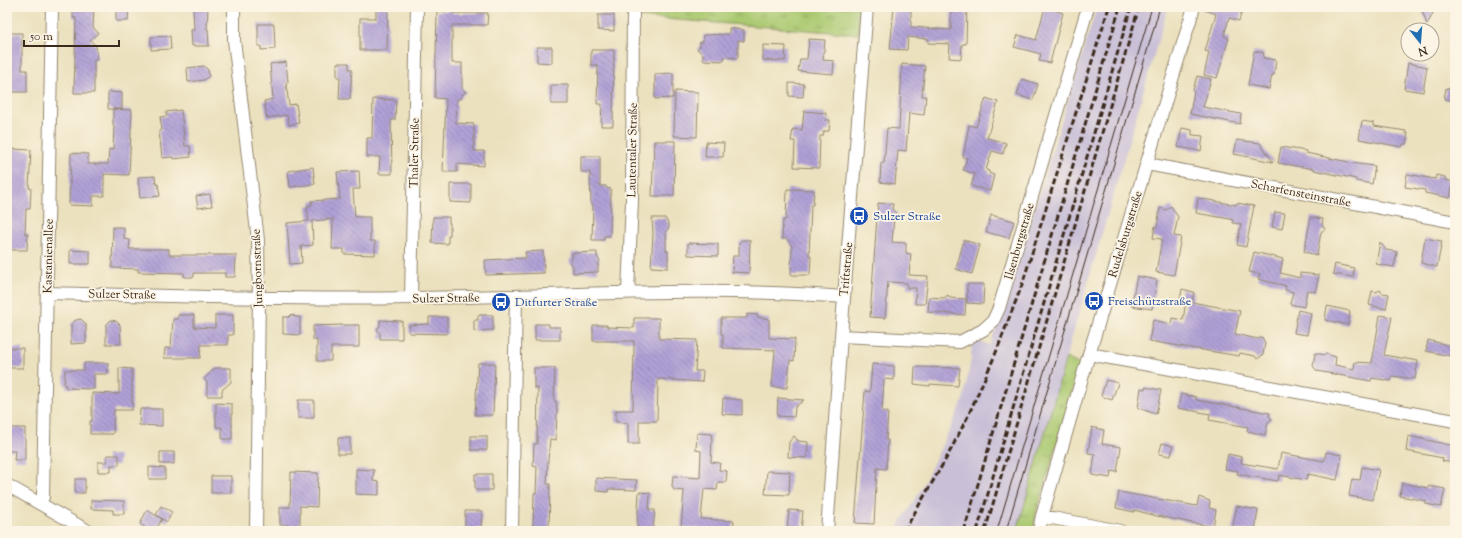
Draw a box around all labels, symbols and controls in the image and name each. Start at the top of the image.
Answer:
scale bar [24,22,119,48]
north arrow [1400,22,1440,62]
text: 50 m [29,28,53,46]
text: N [1416,41,1430,60]
street label: Lautentaler Straße [623,102,643,198]
street label: Thaler Straße [405,117,425,188]
street label: Scharfensteinstraße [1249,175,1353,213]
street label: Rudelsburgstraße [1104,188,1148,280]
street label: Ilsenburgstraße [1000,200,1040,282]
bus stop icon: Sulzer Straße [848,205,870,227]
place label: Sulzer Straße [873,208,941,226]
street label: Kastanienallee [39,218,59,294]
street label: Jungbornstraße [248,228,268,309]
street label: Triftstraße [836,241,858,297]
street label: Sulzer Straße [88,285,156,305]
street label: Sulzer Straße [412,289,480,309]
bus stop icon: Freischützstraße [1083,290,1105,312]
bus stop icon: Ditfurter Straße [490,291,512,313]
place label: Freischützstraße [1108,293,1192,311]
place label: Ditfurter Straße [515,294,598,312]

